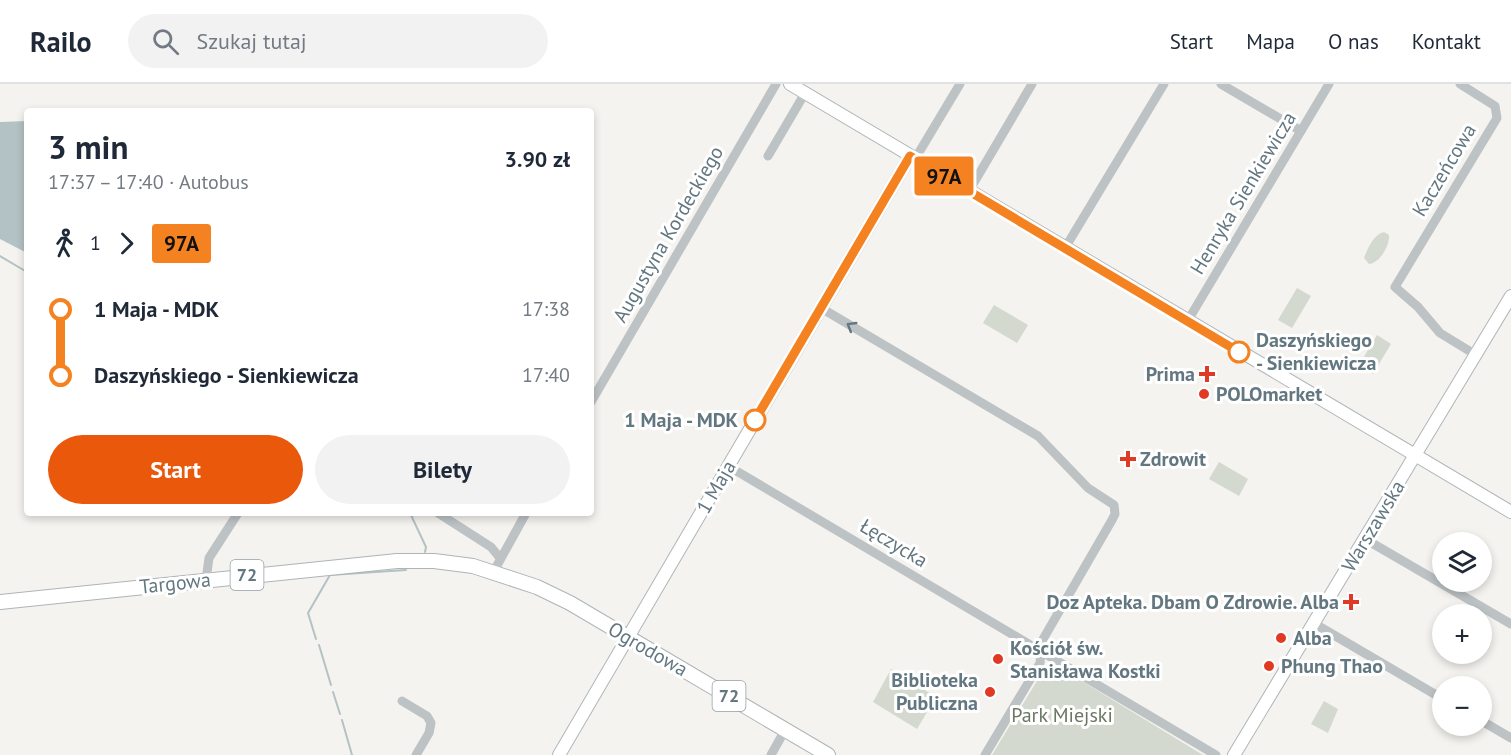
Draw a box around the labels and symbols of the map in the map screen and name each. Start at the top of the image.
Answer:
street label: Henryka Sienkiewicza [1184,107,1302,279]
street label: Kaczeńcowa [1406,119,1482,221]
street label: Augustyna Kordeckiego [607,141,729,327]
line badge: 97A [910,156,978,196]
one-way arrow [847,322,857,333]
place label: Daszyńskiego - Sienkiewicza [1256,327,1376,376]
marker: Daszyńskiego - Sienkiewicza [1228,341,1250,363]
place label: Prima [1146,361,1195,387]
marker: Prima [1200,367,1214,381]
place label: POLOmarket [1216,381,1322,407]
marker: POLOmarket [1197,387,1211,401]
place label: 1 Maja - MDK [624,407,739,433]
marker: 1 Maja - MDK [744,409,766,431]
place label: Zdrowit [1140,446,1206,472]
marker: Zdrowit [1121,452,1135,466]
street label: 1 Maja [690,456,742,518]
street label: Warszawska [1335,475,1411,577]
street label: Łęczycka [856,513,932,573]
road number: 72 [230,560,264,590]
street label: Targowa [138,566,212,600]
place label: Doz Apteka. Dbam O Zdrowie. Alba [1046,589,1339,615]
marker: Doz Apteka. Dbam O Zdrowie. Alba [1344,595,1358,609]
street label: Ogrodowa [603,616,693,682]
place label: Alba [1293,625,1332,651]
marker: Alba [1274,631,1288,645]
place label: Kościół św. Stanisława Kostki [1010,635,1161,684]
marker: Kościół św. Stanisława Kostki [991,652,1005,666]
place label: Phung Thao [1281,653,1383,679]
marker: Phung Thao [1262,659,1276,673]
place label: Biblioteka Publiczna [891,667,978,716]
road number: 72 [712,681,746,711]
marker: Biblioteka Publiczna [983,685,997,699]
park label: Park Miejski [1011,702,1113,728]

